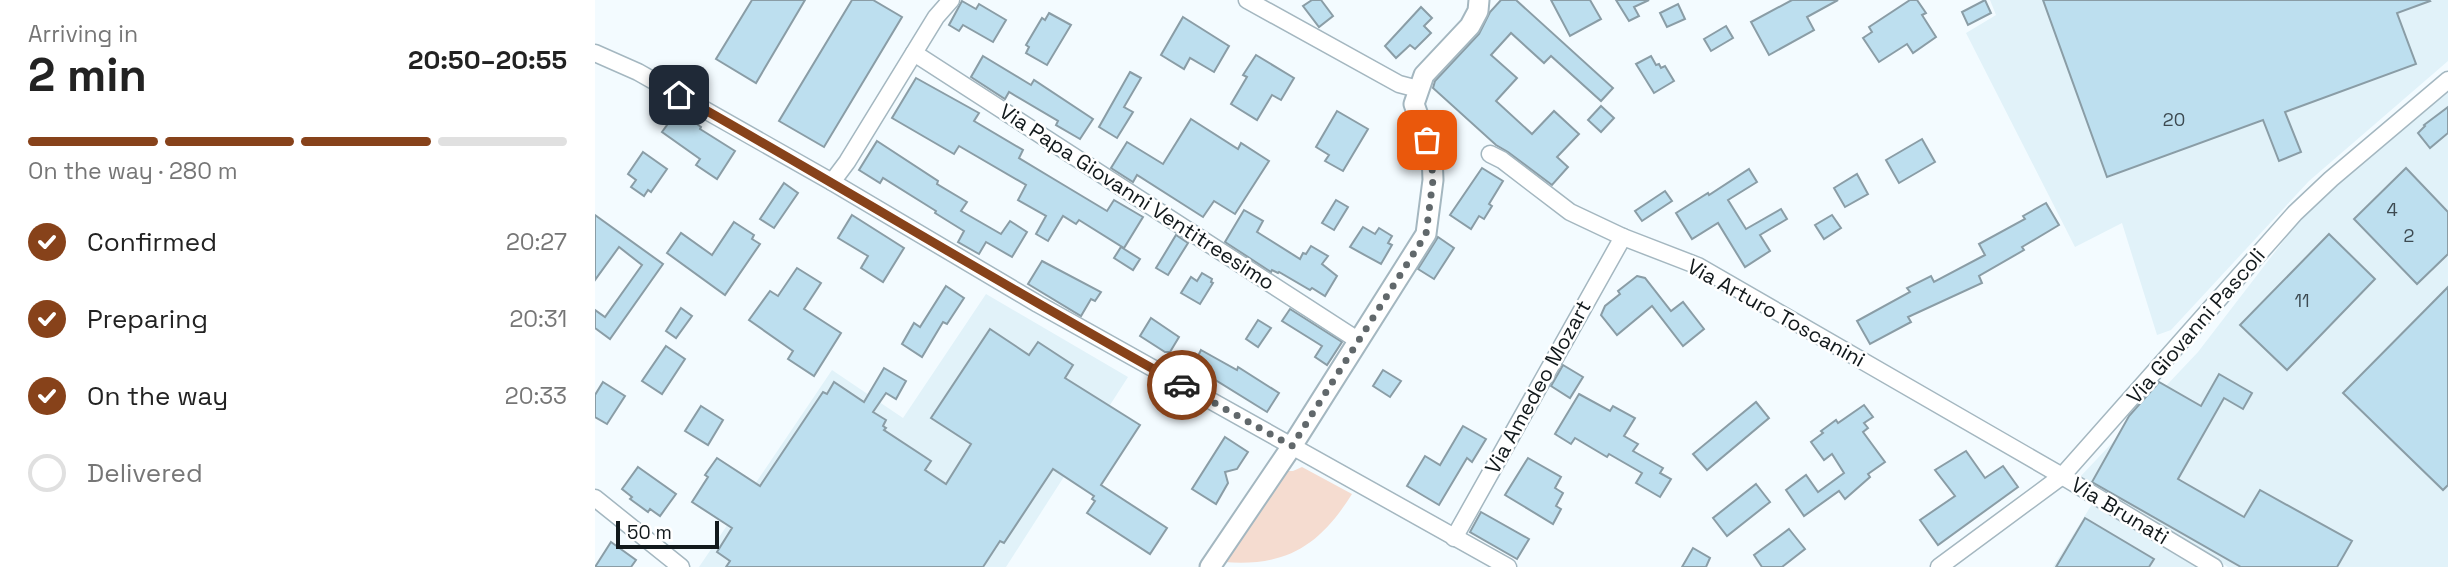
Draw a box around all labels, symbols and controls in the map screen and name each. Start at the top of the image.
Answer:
text: Arriving in [28,19,138,49]
text: 20:50–20:55 [408,43,567,77]
text: 2 min [28,46,147,104]
pin [649,65,709,125]
icon: home [660,76,698,114]
street label: Via Papa Giovanni Ventitreesimo [994,97,1280,296]
house number: 20 [2163,108,2185,131]
pin [1397,110,1457,170]
icon: bag [1408,121,1446,159]
text: On the way · 280 m [28,156,238,186]
house number: 4 [2386,198,2398,221]
icon: check [28,223,66,261]
house number: 2 [2404,224,2414,247]
text: Confirmed [87,225,217,259]
text: 20:27 [506,227,567,257]
street label: Via Giovanni Pascoli [2121,242,2271,409]
street label: Via Arturo Toscanini [1683,252,1870,373]
house number: 11 [2294,289,2310,312]
street label: Via Amedeo Mozart [1479,295,1597,478]
icon: check [28,300,66,338]
text: Preparing [87,302,208,336]
text: 20:31 [509,304,567,334]
courier [1147,350,1217,420]
icon: car [1163,366,1201,404]
icon: check [28,377,66,415]
text: On the way [87,379,228,413]
text: 20:33 [505,381,567,411]
text: Delivered [87,456,203,490]
street label: Via Brunati [2066,471,2174,550]
scale bar [616,518,719,550]
text: 50 m [627,520,672,545]

